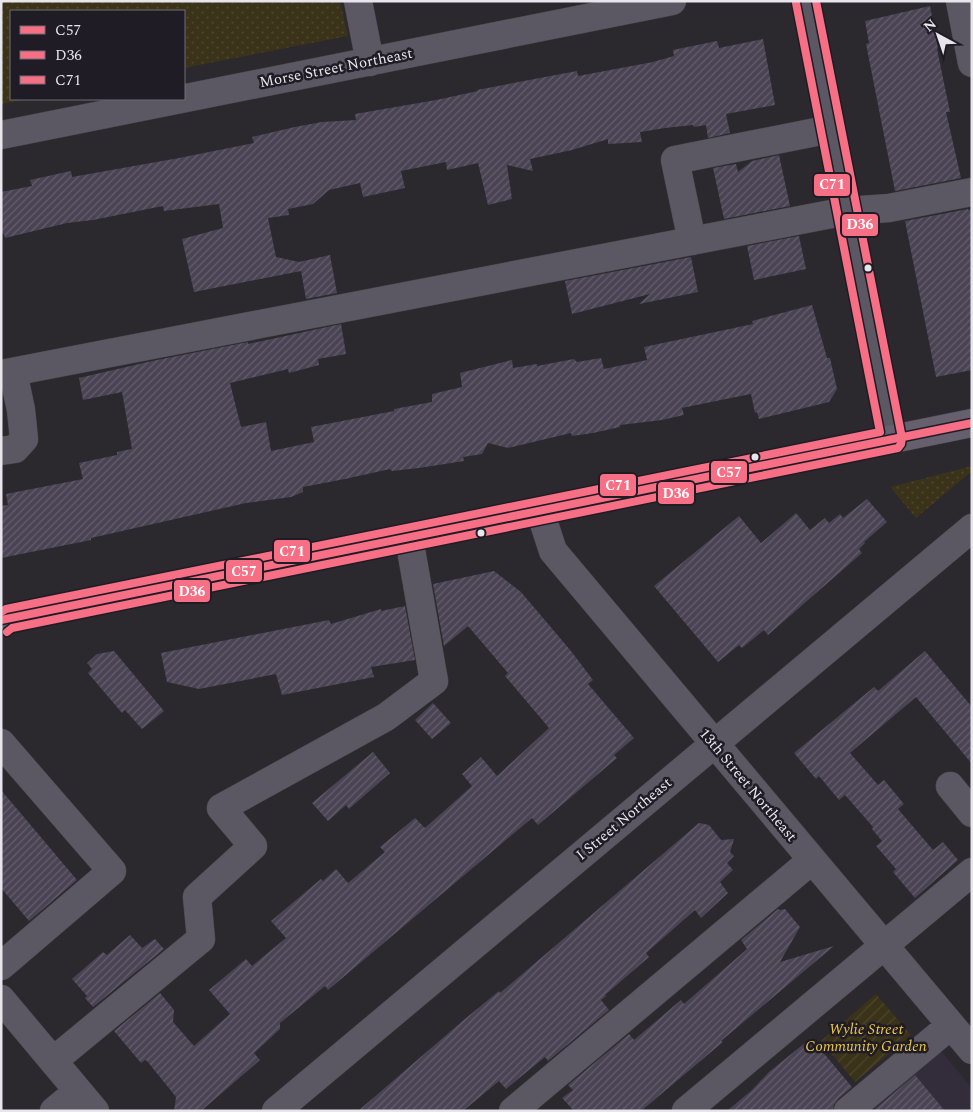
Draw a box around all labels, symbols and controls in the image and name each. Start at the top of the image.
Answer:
legend [10,10,185,100]
north arrow [913,10,963,60]
text: N [919,14,941,37]
text: C57 [55,19,81,42]
street label: Morse Street Northeast [258,42,414,94]
text: D36 [55,44,82,67]
text: C71 [55,69,81,92]
line badge: C71 [813,173,851,197]
text: C71 [819,174,845,195]
line badge: D36 [841,213,879,237]
text: D36 [847,214,874,235]
unlabelled marker [863,263,873,273]
unlabelled marker [750,452,760,462]
line badge: C57 [710,460,748,484]
text: C57 [716,462,742,483]
line badge: C71 [599,473,637,497]
text: C71 [605,475,631,496]
line badge: D36 [657,481,695,505]
text: D36 [663,483,690,504]
unlabelled marker [476,528,486,538]
line badge: C71 [273,539,311,563]
text: C71 [279,541,305,562]
line badge: C57 [225,559,263,583]
text: C57 [231,561,257,582]
line badge: D36 [173,579,211,603]
text: D36 [179,581,206,602]
street label: 13th Street Northeast [693,723,803,847]
street label: I Street Northeast [571,772,677,866]
park label: Wylie Street Community Garden [805,1018,927,1058]

